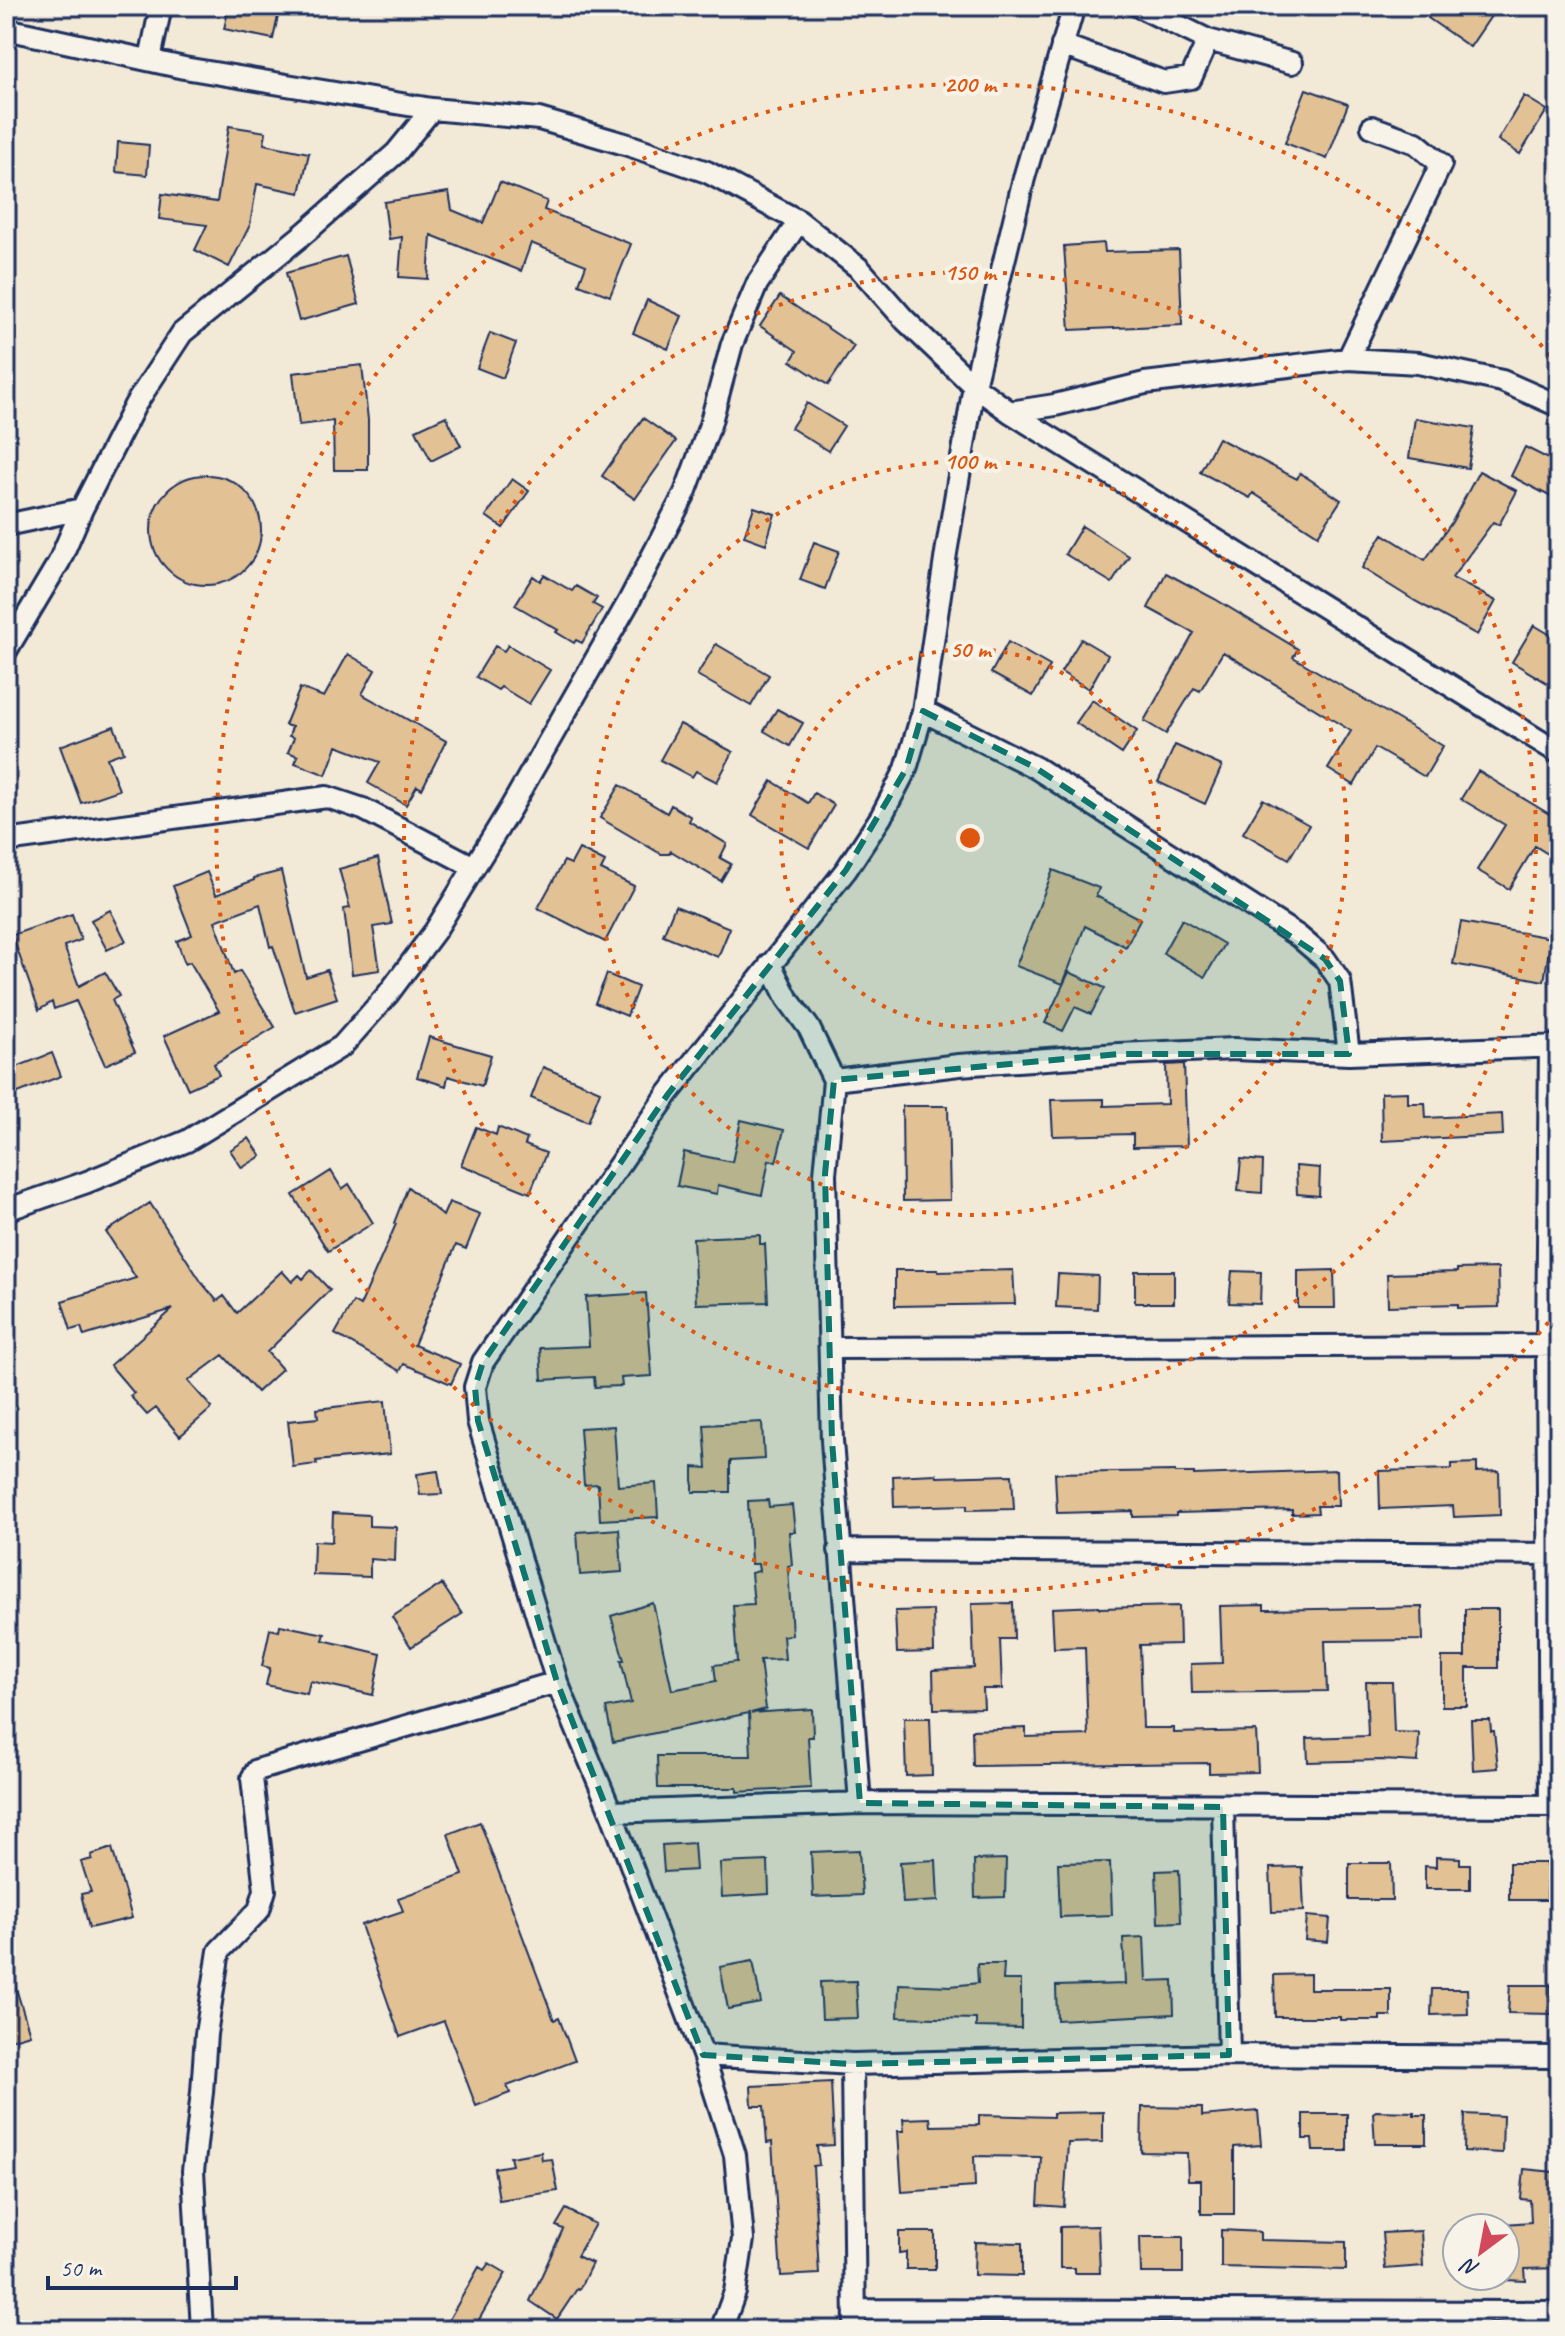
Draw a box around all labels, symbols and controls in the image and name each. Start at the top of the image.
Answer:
text: 200 m [944,69,998,99]
text: 150 m [944,257,998,287]
text: 100 m [944,446,998,476]
text: 50 m [950,634,993,664]
centre of rings [956,824,984,852]
north arrow [1441,2212,1521,2292]
scale bar [48,2240,236,2290]
text: N [1455,2251,1484,2284]
text: 50 m [60,2253,103,2283]

